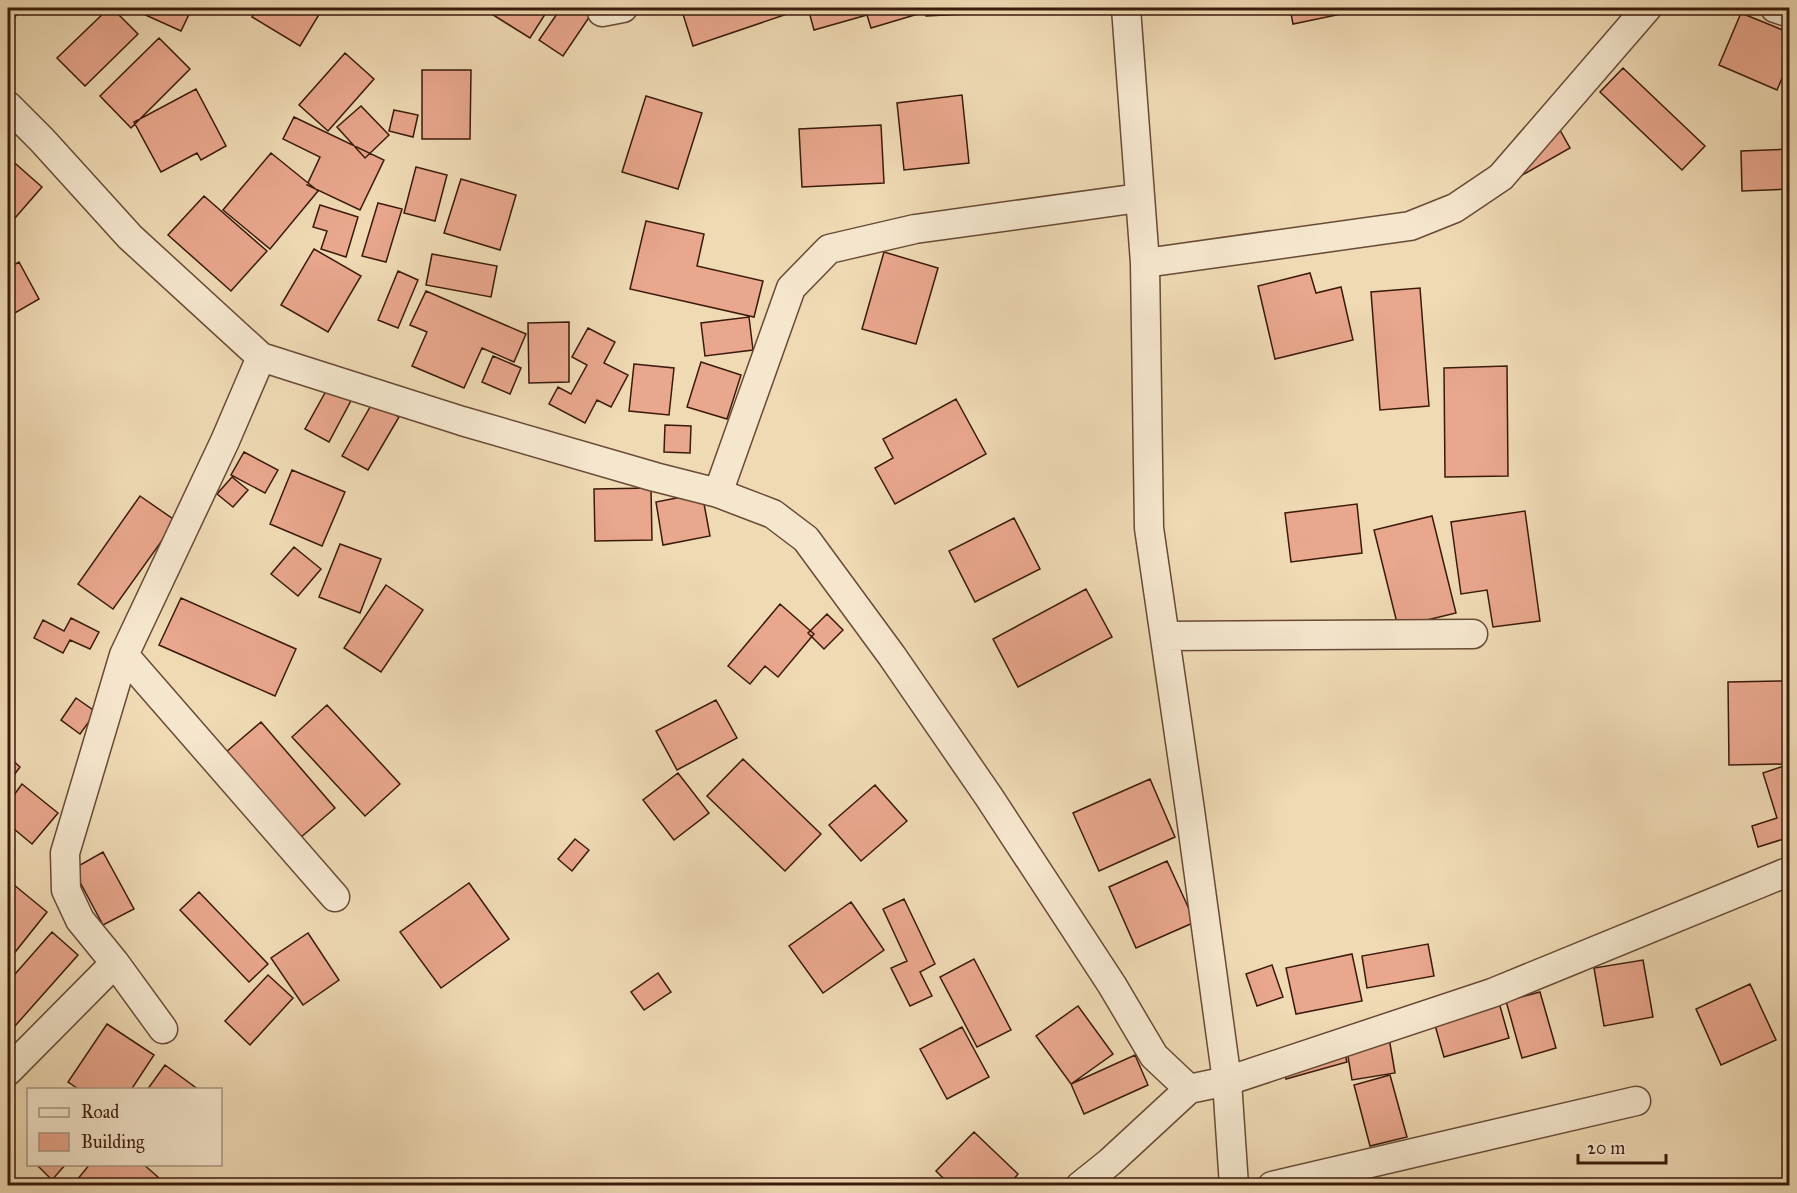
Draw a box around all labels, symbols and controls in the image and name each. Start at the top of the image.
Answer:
legend [27,1088,222,1166]
text: Road [81,1101,119,1123]
scale bar [1578,1127,1666,1165]
text: Building [81,1131,145,1154]
text: 20 m [1587,1137,1625,1159]

